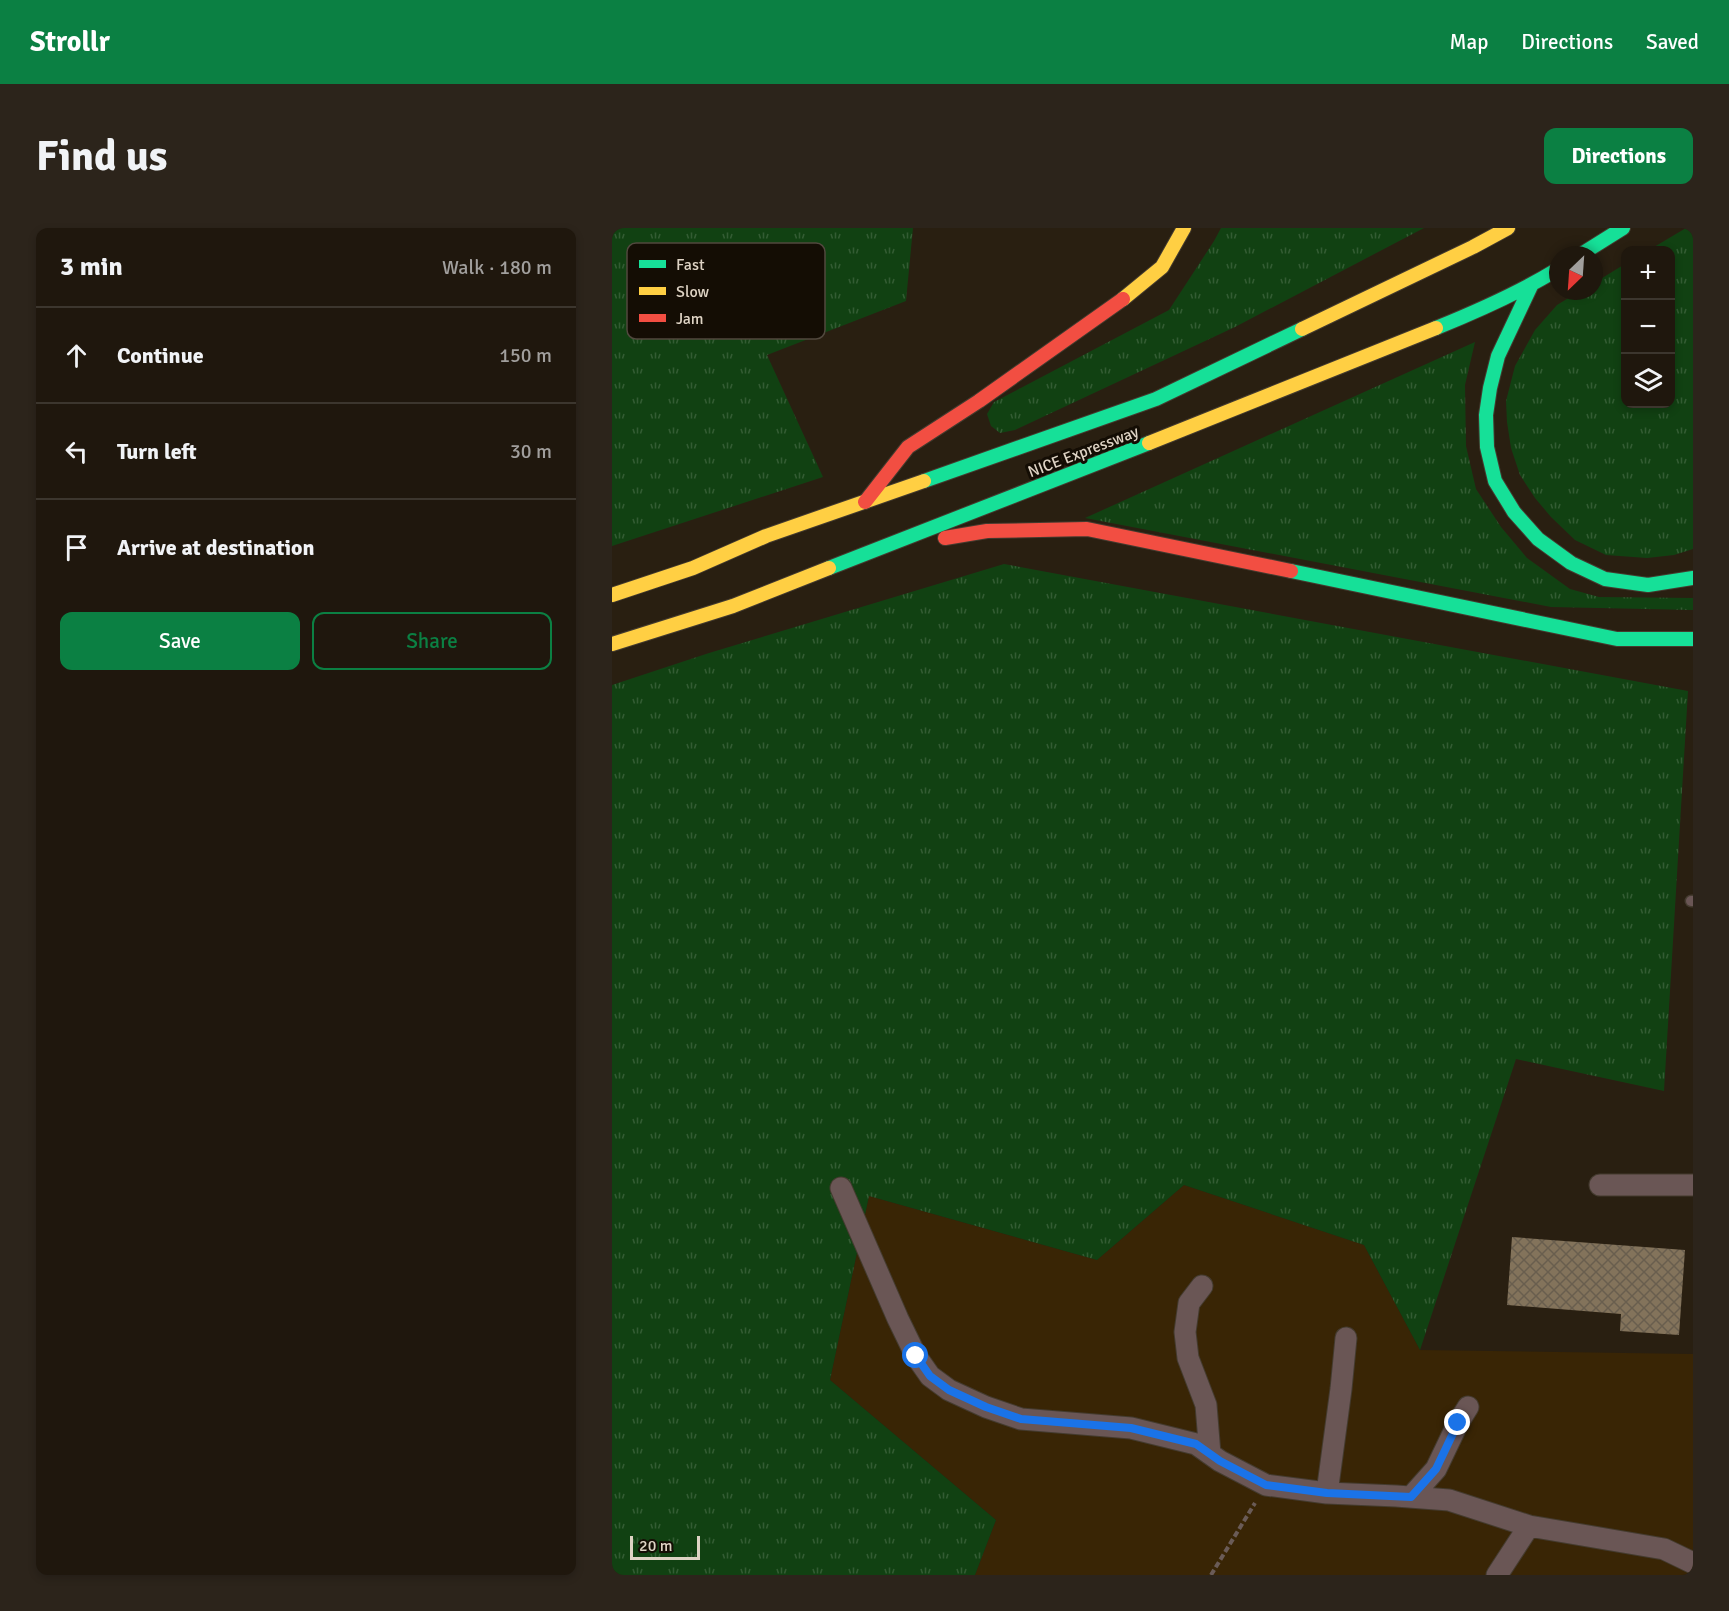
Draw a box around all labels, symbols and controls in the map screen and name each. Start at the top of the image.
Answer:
text: Strollr [30,25,110,59]
text: Map [1450,29,1488,55]
text: Directions [1521,29,1613,55]
text: Saved [1646,29,1699,55]
button: Directions [1544,128,1693,184]
text: Find us [36,131,167,182]
legend [627,243,825,339]
north arrow [1549,246,1603,300]
map controls [1621,246,1675,408]
button: + [1621,246,1675,300]
text: 3 min [60,251,123,283]
text: Walk · 180 m [442,255,552,280]
text: Fast [676,255,705,275]
text: Slow [676,282,710,302]
button: − [1621,300,1675,354]
text: Jam [676,309,704,329]
icon: ahead [60,339,93,372]
text: Continue [117,342,204,369]
text: 150 m [499,343,552,368]
button: layers [1621,354,1675,408]
street label: NICE Expressway [1025,421,1142,482]
icon: left [60,435,93,468]
text: Turn left [117,438,197,465]
text: 30 m [510,439,552,464]
icon: arrive [60,531,93,564]
text: Arrive at destination [117,534,314,561]
button: Save [60,612,300,670]
button: Share [312,612,552,670]
route start [902,1342,928,1368]
route end [1444,1409,1470,1435]
scale bar [630,1533,700,1560]
text: 20 m [639,1536,673,1556]

